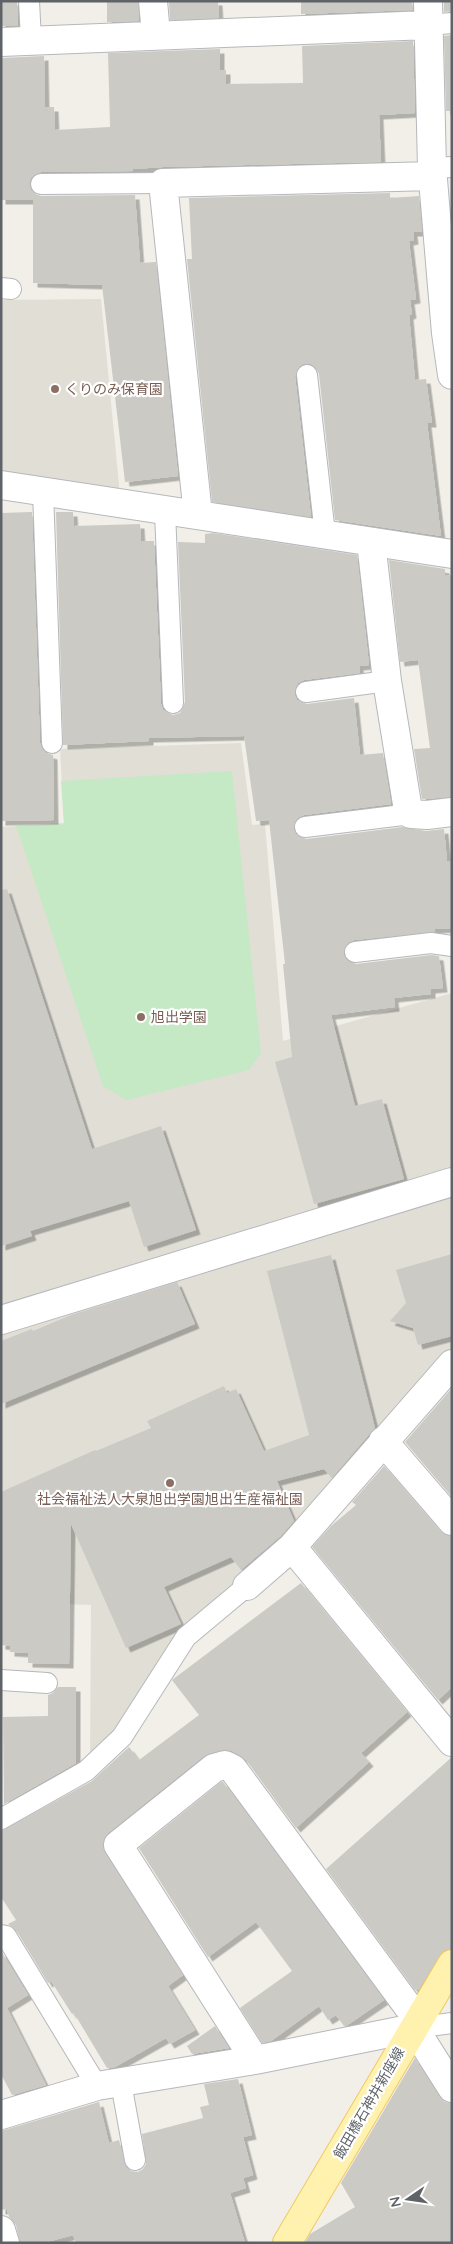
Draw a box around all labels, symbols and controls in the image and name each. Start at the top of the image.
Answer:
place label: くりのみ保育園 [65,380,163,398]
marker: くりのみ保育園 [49,383,61,395]
place label: 旭出学園 [151,1008,207,1026]
marker: 旭出学園 [135,1011,147,1023]
marker: 社会福祉法人大泉旭出学園旭出生産福祉園 [164,1477,176,1489]
place label: 社会福祉法人大泉旭出学園旭出生産福祉園 [37,1490,303,1508]
street label: 飯田橋石神井新座線 [330,2044,408,2162]
north arrow [383,2174,433,2224]
text: N [385,2195,405,2209]

